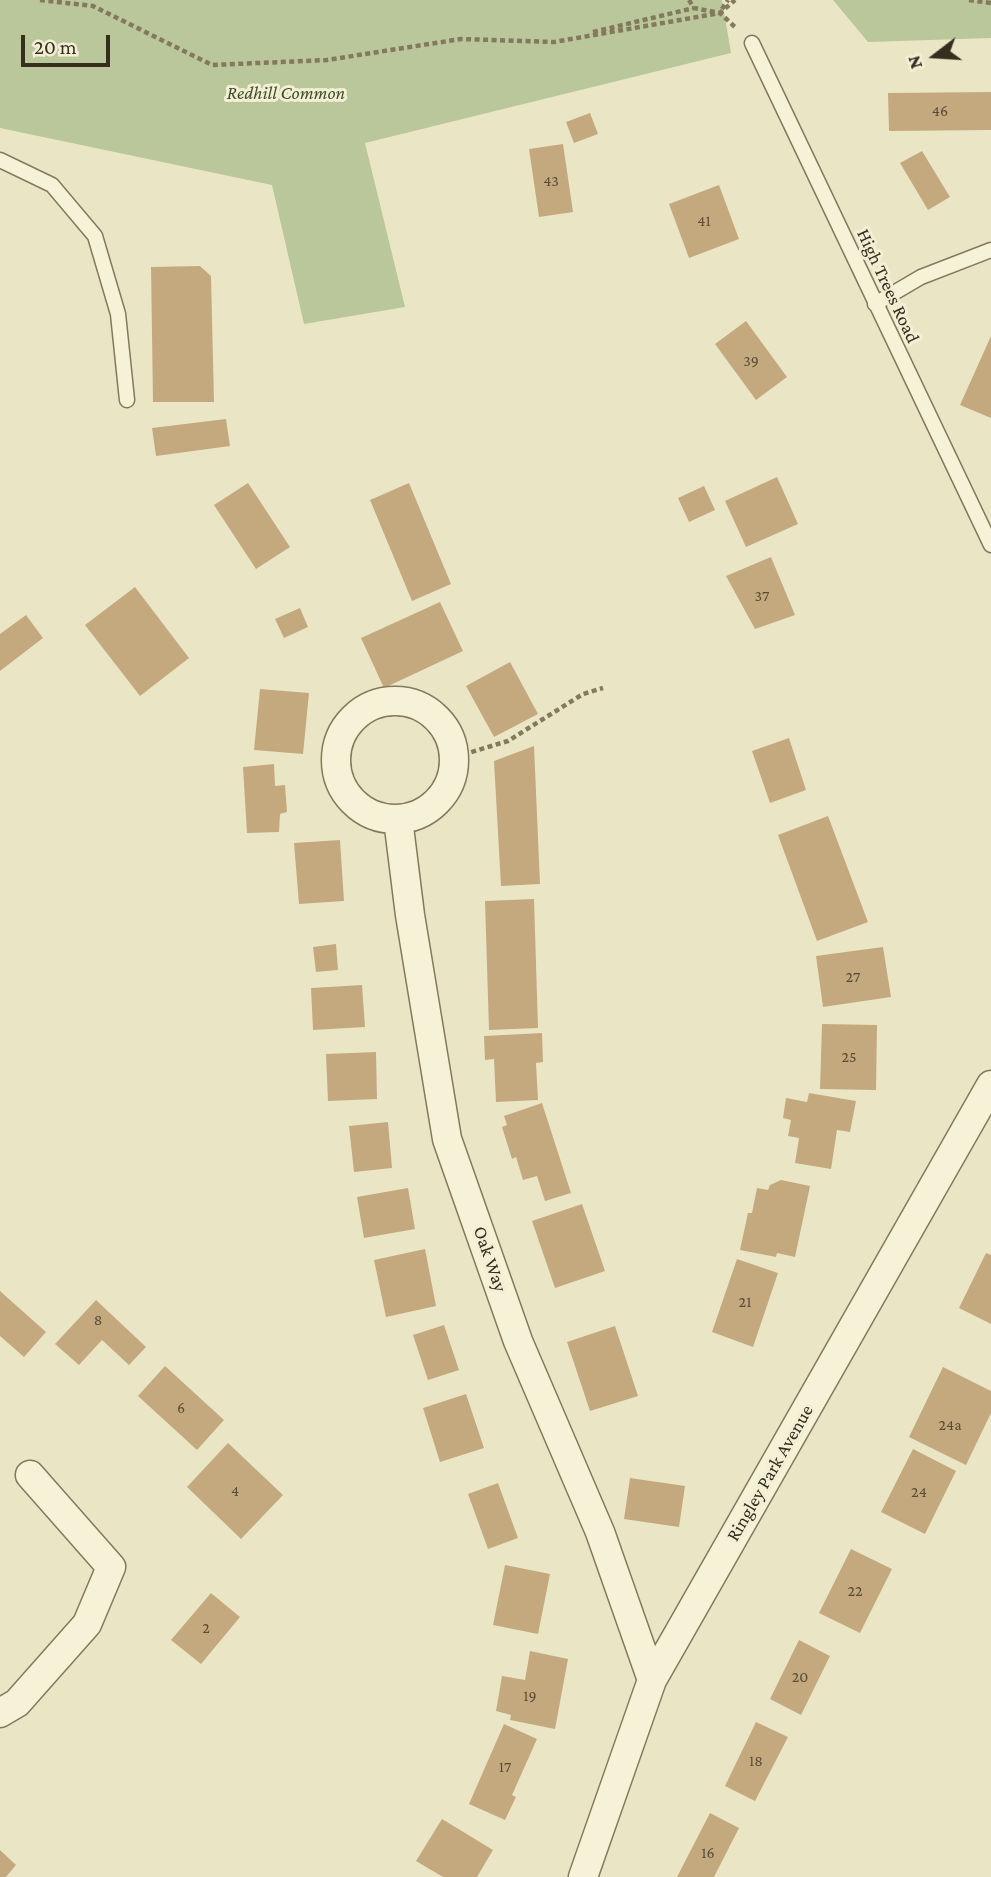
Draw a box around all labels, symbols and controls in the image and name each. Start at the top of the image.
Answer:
scale bar [24,21,114,65]
north arrow [900,21,970,91]
text: 20 m [34,35,77,59]
text: N [903,53,926,72]
park label: Redhill Common [227,82,345,104]
house number: 46 [932,101,948,121]
house number: 43 [543,171,559,191]
house number: 41 [697,211,711,231]
street label: High Trees Road [852,225,924,347]
house number: 39 [743,351,759,371]
house number: 37 [755,586,769,606]
house number: 27 [846,967,860,987]
house number: 25 [841,1047,857,1067]
street label: Oak Way [468,1223,512,1295]
house number: 21 [739,1292,751,1312]
house number: 8 [94,1310,102,1330]
house number: 6 [177,1398,185,1418]
street label: Ringley Park Avenue [722,1401,818,1545]
house number: 24a [938,1415,962,1435]
house number: 4 [231,1481,239,1501]
house number: 24 [911,1482,927,1502]
house number: 22 [847,1581,863,1601]
house number: 2 [202,1618,210,1638]
house number: 20 [792,1667,808,1687]
house number: 19 [523,1686,537,1706]
house number: 18 [749,1751,763,1771]
house number: 17 [499,1757,511,1777]
house number: 16 [701,1843,715,1863]

